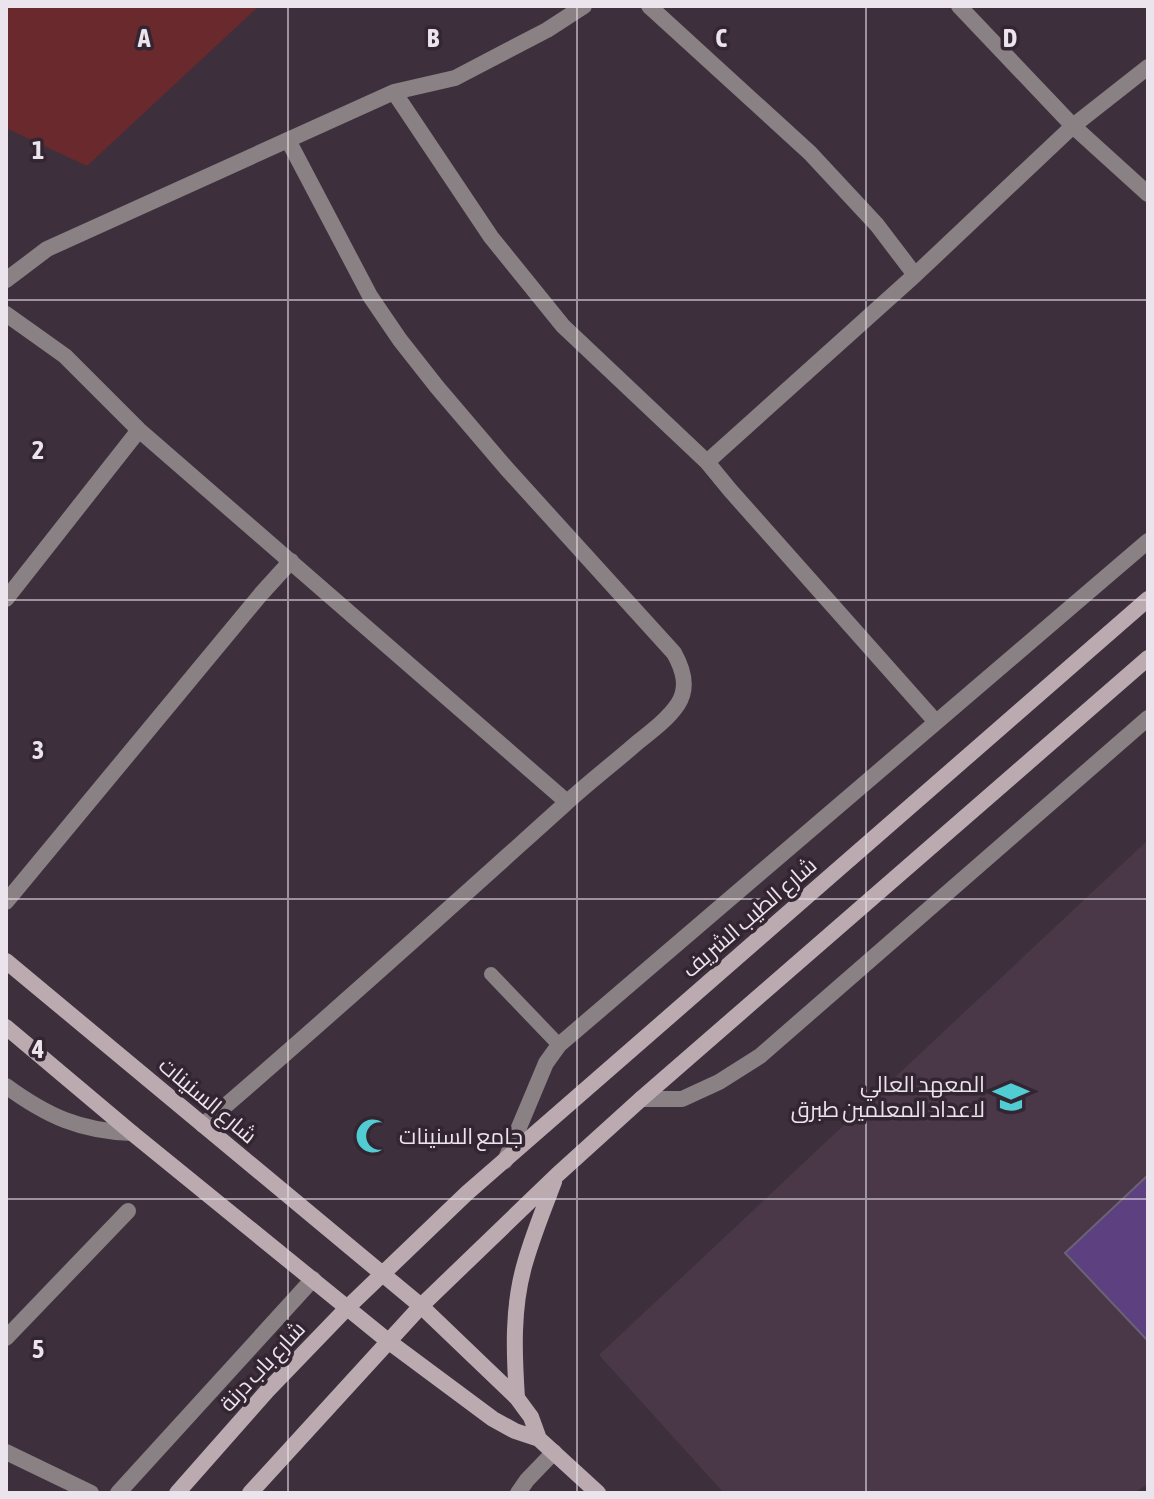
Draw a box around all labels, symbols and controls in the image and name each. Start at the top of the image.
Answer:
text: A [137,23,151,53]
text: B [427,23,440,53]
text: C [715,23,727,53]
text: D [1003,23,1017,53]
text: 1 [32,135,44,165]
text: 2 [32,435,44,465]
text: 3 [32,735,44,765]
street label: شارع الطيب الشريف [677,852,823,984]
text: 4 [31,1034,44,1064]
street label: شارع السنينات [152,1052,262,1150]
place label: المعهد العالي لاعداد المعلمين طبرق [791,1071,985,1123]
school or university icon: المعهد العالي لاعداد المعلمين طبرق [992,1078,1030,1116]
mosque icon: جامع السنينات [354,1117,392,1155]
place label: جامع السنينات [399,1123,523,1151]
street label: شارع باب درنة [214,1316,312,1418]
text: 5 [32,1334,44,1364]

